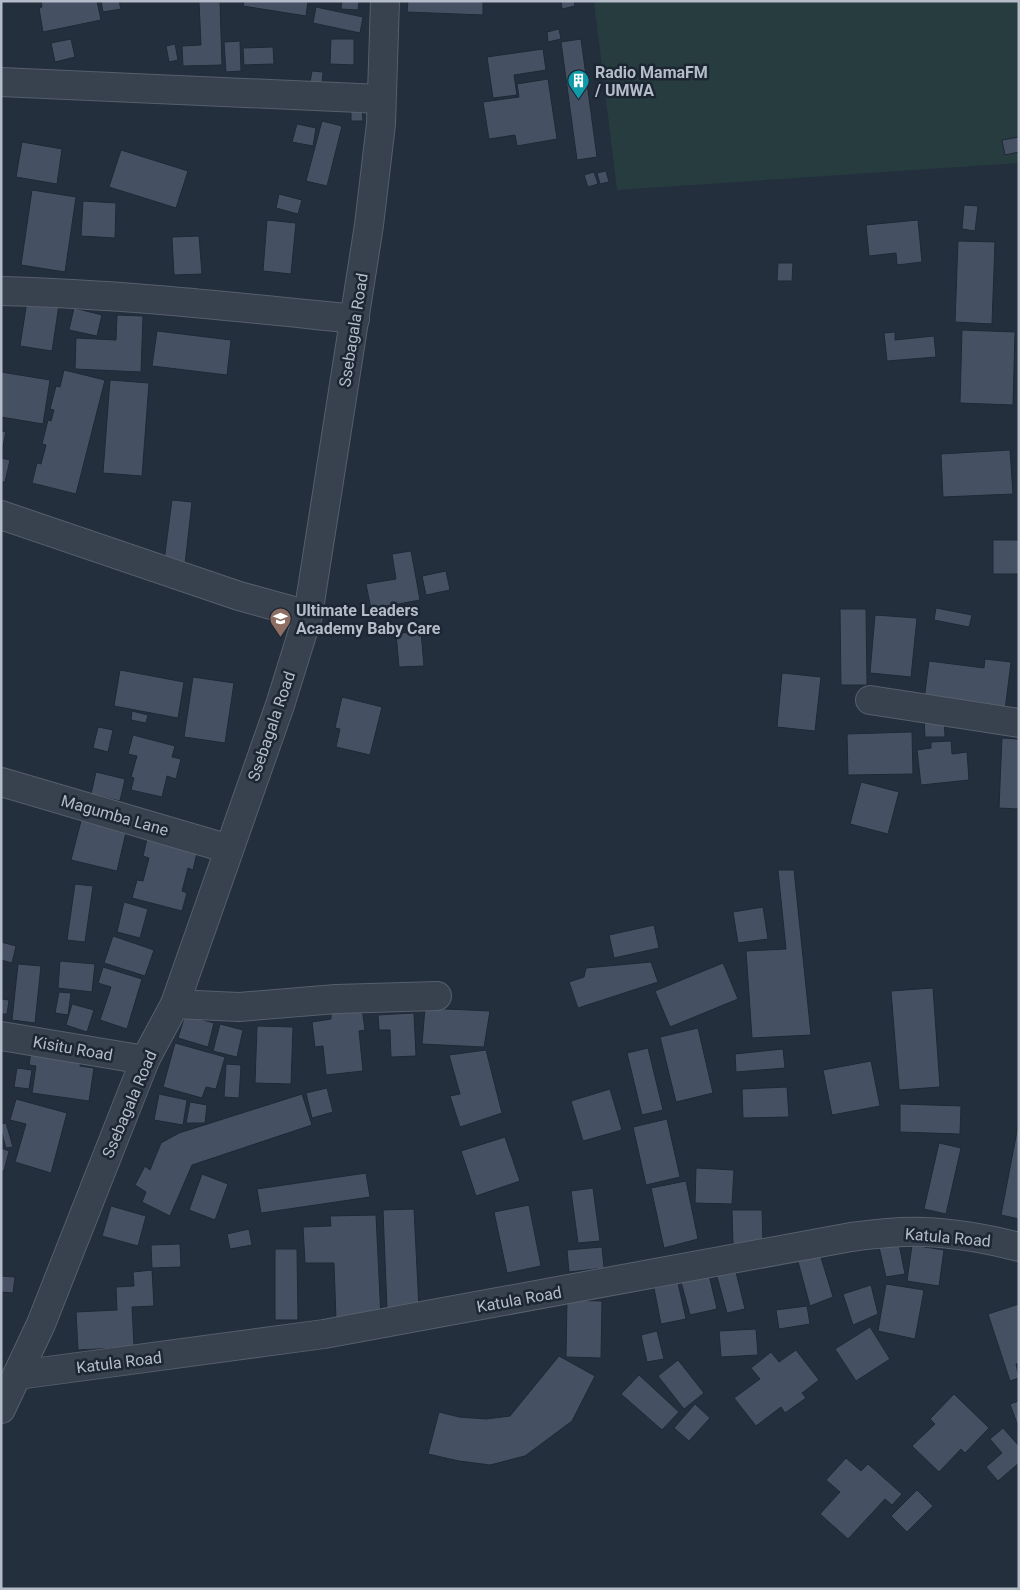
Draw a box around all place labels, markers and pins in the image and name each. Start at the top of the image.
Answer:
place label: Radio MamaFM / UMWA [594,63,708,100]
building icon: Radio MamaFM / UMWA [567,69,591,100]
place label: Ultimate Leaders Academy Baby Care [296,601,441,638]
school or university icon: Ultimate Leaders Academy Baby Care [268,607,292,638]

